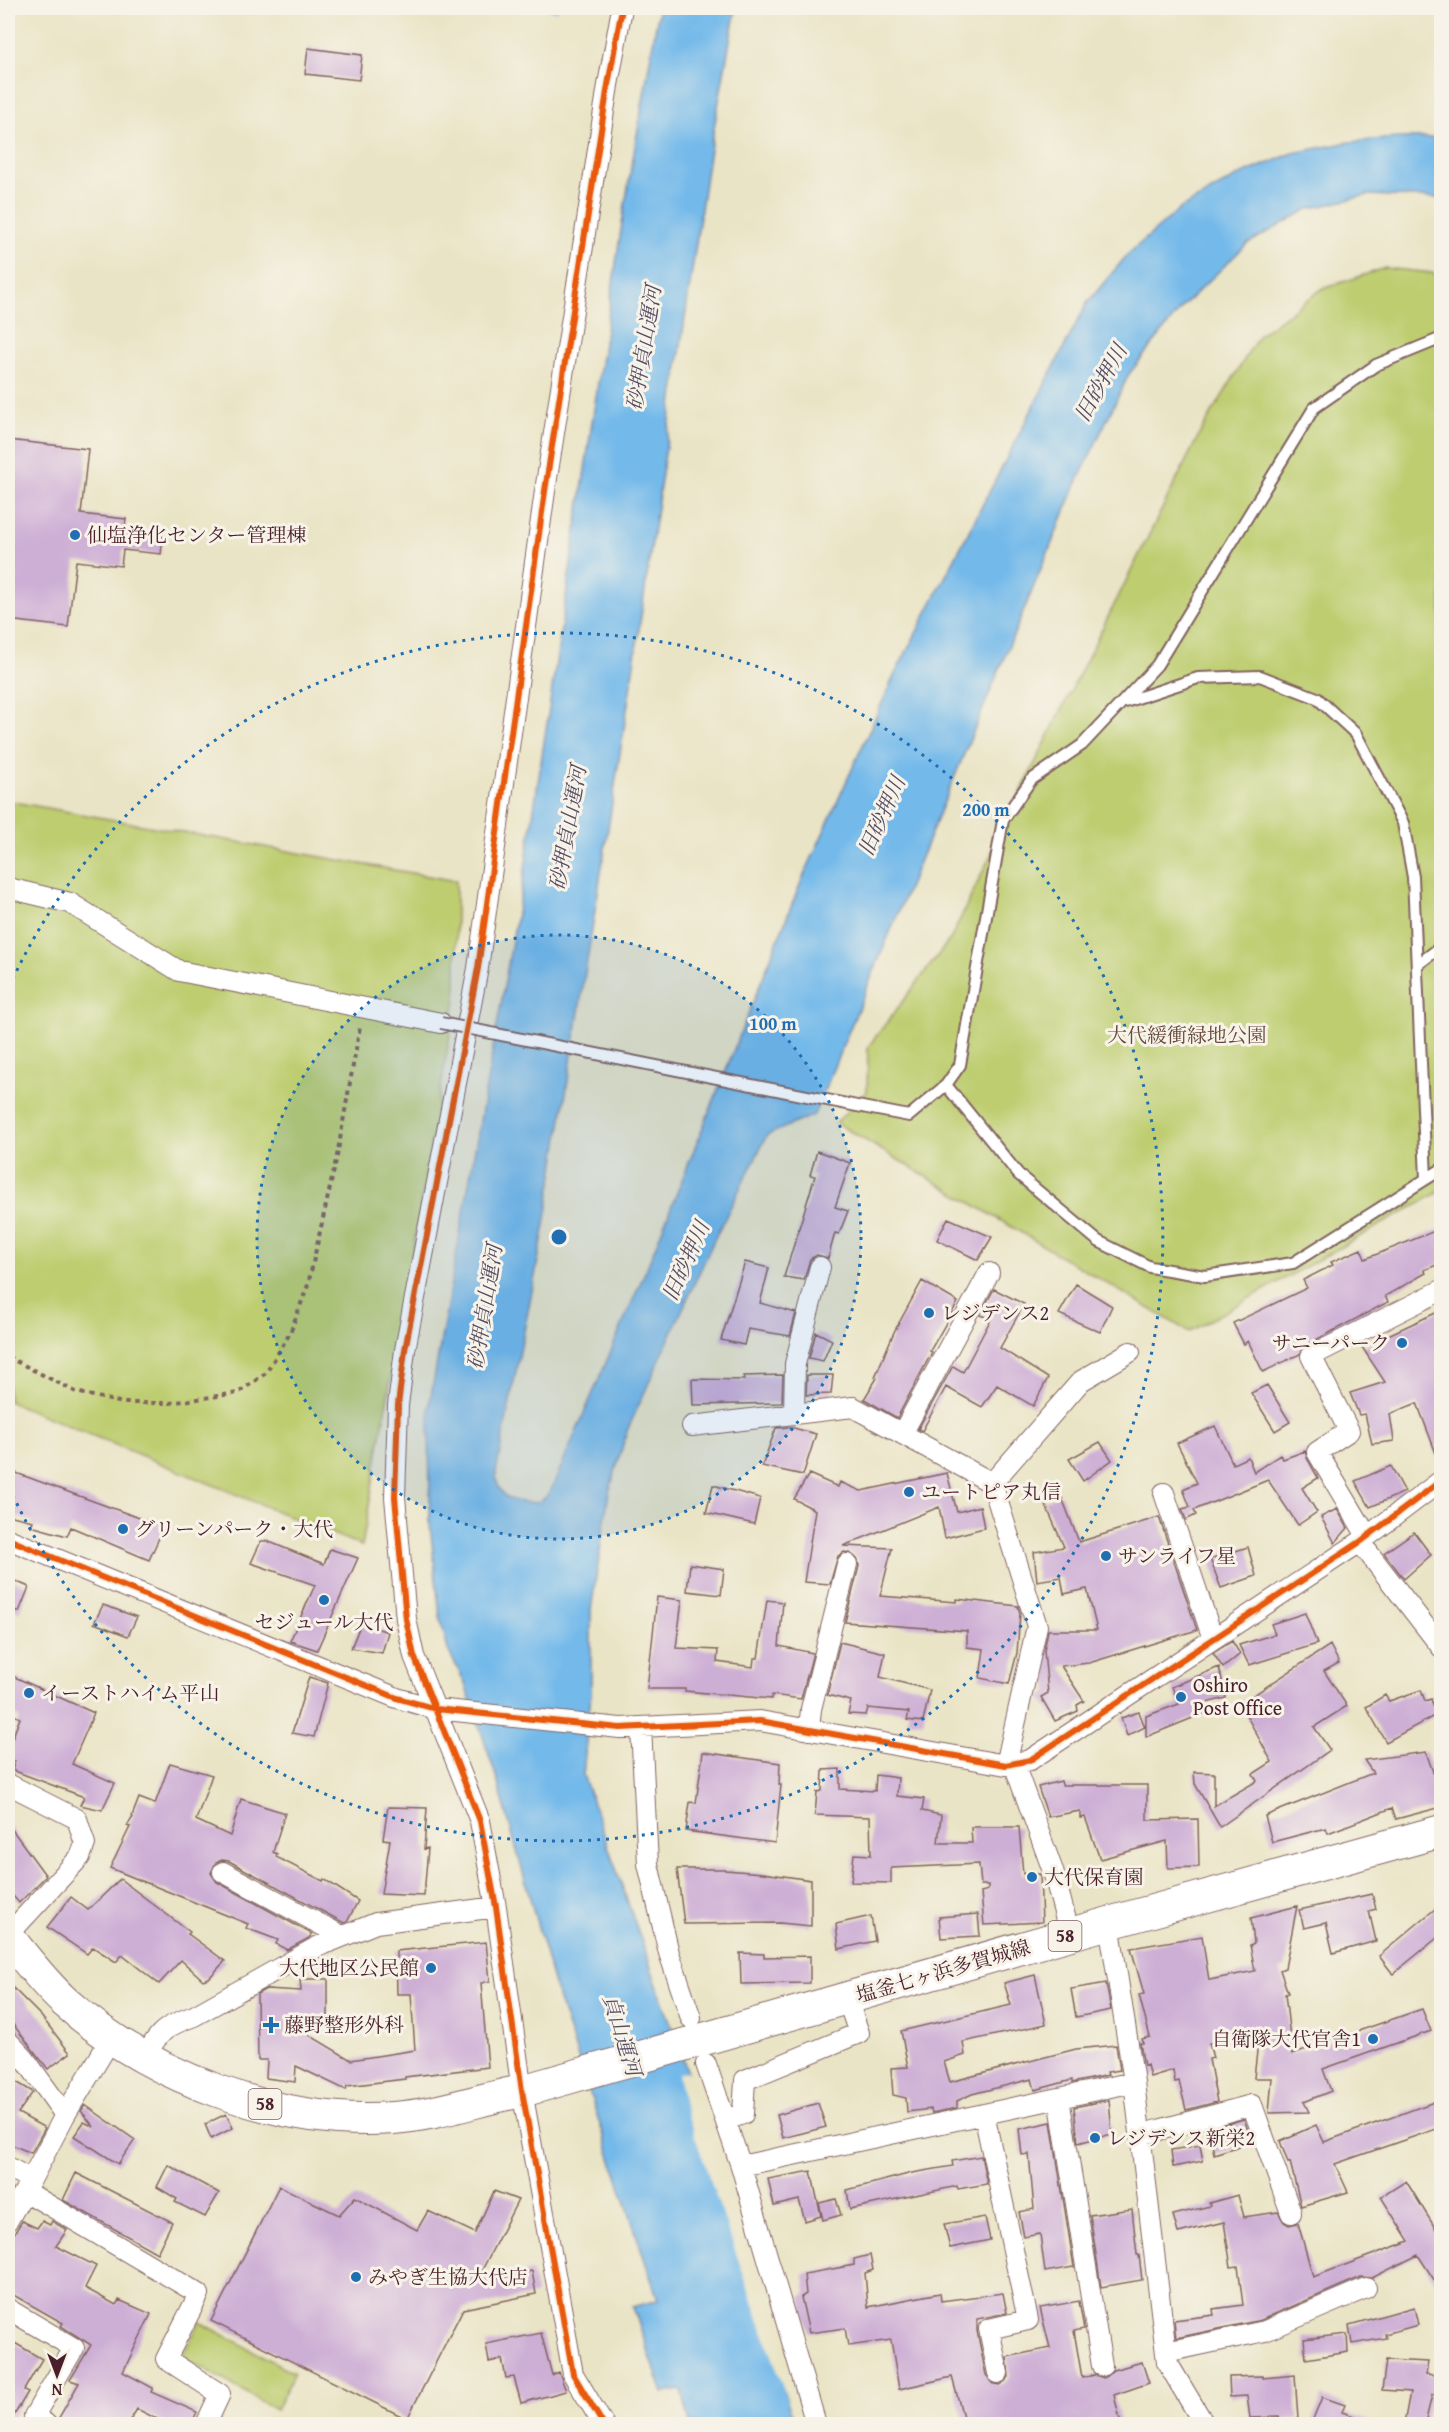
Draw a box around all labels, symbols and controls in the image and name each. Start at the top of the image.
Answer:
water label: 砂押貞山運河 [618,279,669,413]
water label: 旧砂押川 [1067,337,1135,427]
place label: 仙塩浄化センター管理棟 [87,520,306,549]
marker: 仙塩浄化センター管理棟 [68,528,82,542]
water label: 砂押貞山運河 [541,759,594,893]
water label: 旧砂押川 [850,769,914,860]
text: 200 m [962,796,1010,823]
text: 100 m [749,1010,797,1037]
park label: 大代緩衝緑地公園 [1107,1020,1267,1049]
water label: 旧砂押川 [654,1214,718,1305]
centre of rings [549,1227,569,1247]
water label: 砂押貞山運河 [459,1238,510,1372]
place label: レジデンス2 [941,1298,1049,1327]
marker: レジデンス2 [922,1306,936,1320]
place label: サニーパーク [1272,1328,1390,1357]
marker: サニーパーク [1395,1336,1409,1350]
place label: ユートピア丸信 [921,1477,1061,1506]
marker: ユートピア丸信 [902,1485,916,1499]
place label: グリーンパーク・大代 [135,1514,333,1543]
marker: グリーンパーク・大代 [116,1522,130,1536]
place label: サンライフ星 [1118,1541,1236,1570]
marker: サンライフ星 [1099,1549,1113,1563]
marker: セジュール大代 [317,1593,331,1607]
place label: セジュール大代 [254,1607,394,1636]
place label: Oshiro Post Office [1193,1670,1282,1722]
place label: イーストハイム平山 [41,1678,220,1707]
marker: イーストハイム平山 [22,1686,36,1700]
marker: Oshiro Post Office [1174,1690,1188,1704]
place label: 大代保育園 [1044,1862,1144,1891]
marker: 大代保育園 [1025,1870,1039,1884]
road number: 58 [1048,1921,1082,1951]
street label: 塩釜七ヶ浜多賀城線 [852,1932,1033,2009]
place label: 大代地区公民館 [279,1953,419,1982]
marker: 大代地区公民館 [424,1961,438,1975]
water label: 貞山運河 [595,1990,651,2083]
place label: 藤野整形外科 [284,2010,404,2039]
marker: 藤野整形外科 [262,2016,280,2034]
place label: 自衛隊大代官舎1 [1211,2024,1361,2053]
marker: 自衛隊大代官舎1 [1366,2032,1380,2046]
road number: 58 [248,2089,282,2119]
place label: レジデンス新栄2 [1107,2123,1255,2152]
marker: レジデンス新栄2 [1088,2131,1102,2145]
place label: みやぎ生協大代店 [368,2262,528,2291]
marker: みやぎ生協大代店 [349,2270,363,2284]
north arrow [27,2345,87,2405]
text: N [51,2378,62,2402]

